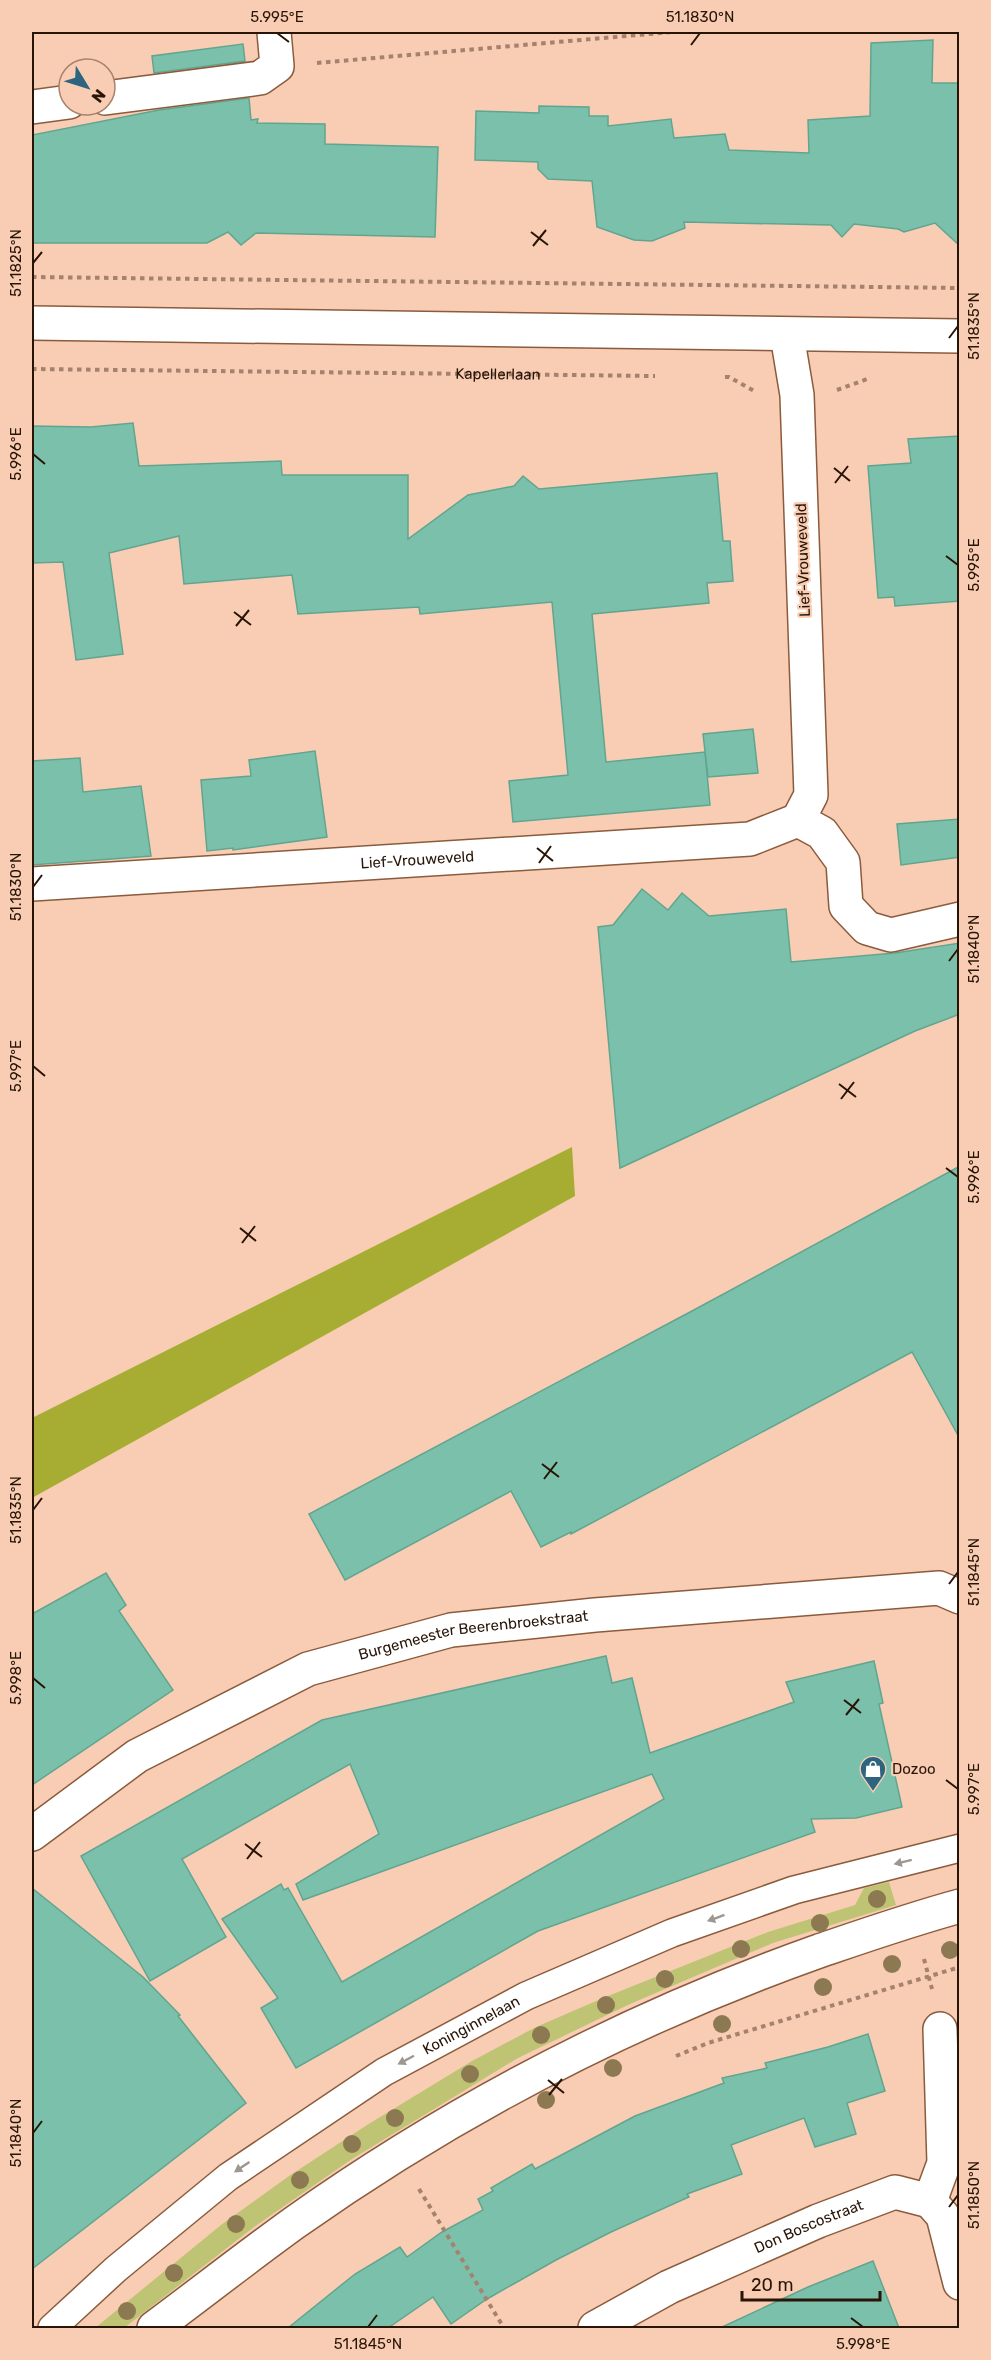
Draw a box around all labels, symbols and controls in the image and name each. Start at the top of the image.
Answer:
text: 5.995°E [250,8,304,26]
text: 51.1830°N [666,8,734,26]
north arrow [57,57,117,117]
text: N [87,86,109,106]
text: 51.1825°N [7,229,25,297]
text: 51.1835°N [965,292,983,360]
street label: Kapellerlaan [455,365,541,384]
text: 5.996°E [7,427,25,481]
street label: Lief-Vrouweveld [792,503,814,617]
text: 5.995°E [965,538,983,592]
street label: Lief-Vrouweveld [360,847,475,872]
text: 51.1830°N [7,853,25,921]
text: 51.1840°N [965,915,983,983]
text: 5.997°E [7,1040,25,1092]
text: 5.996°E [965,1150,983,1204]
text: 51.1835°N [7,1476,25,1544]
text: 51.1845°N [965,1538,983,1606]
street label: Burgemeester Beerenbroekstraat [356,1607,589,1664]
text: 5.998°E [7,1651,25,1705]
shop icon: Dozoo [858,1754,888,1792]
place label: Dozoo [892,1760,936,1778]
text: 5.997°E [965,1763,983,1815]
one-way arrow [893,1857,912,1867]
one-way arrow [707,1913,725,1923]
street label: Koninginnelaan [420,1992,523,2059]
one-way arrow [397,2055,414,2065]
text: 51.1840°N [7,2099,25,2167]
one-way arrow [235,2161,251,2173]
text: 51.1850°N [965,2161,983,2229]
street label: Don Boscostraat [751,2196,866,2257]
scale bar [742,2264,880,2302]
text: 20 m [751,2274,793,2296]
text: 51.1845°N [334,2335,402,2353]
text: 5.998°E [836,2335,890,2353]

